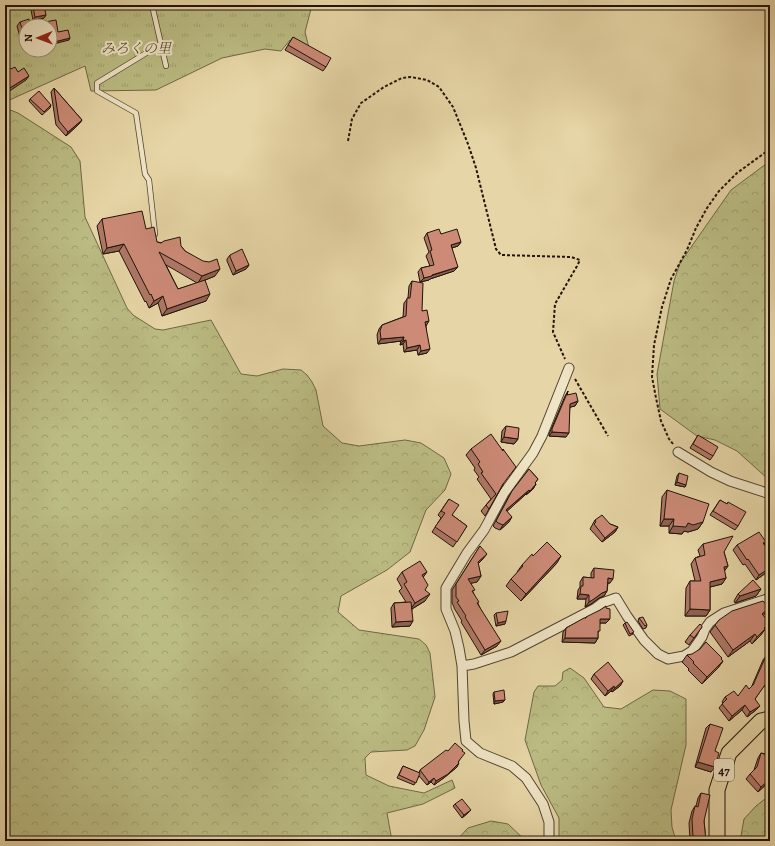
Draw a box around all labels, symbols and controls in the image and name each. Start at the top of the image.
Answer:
north arrow [18,18,58,58]
text: N [21,34,36,42]
park label: みろくの里 [101,39,172,58]
road number: 47 [714,759,734,781]

